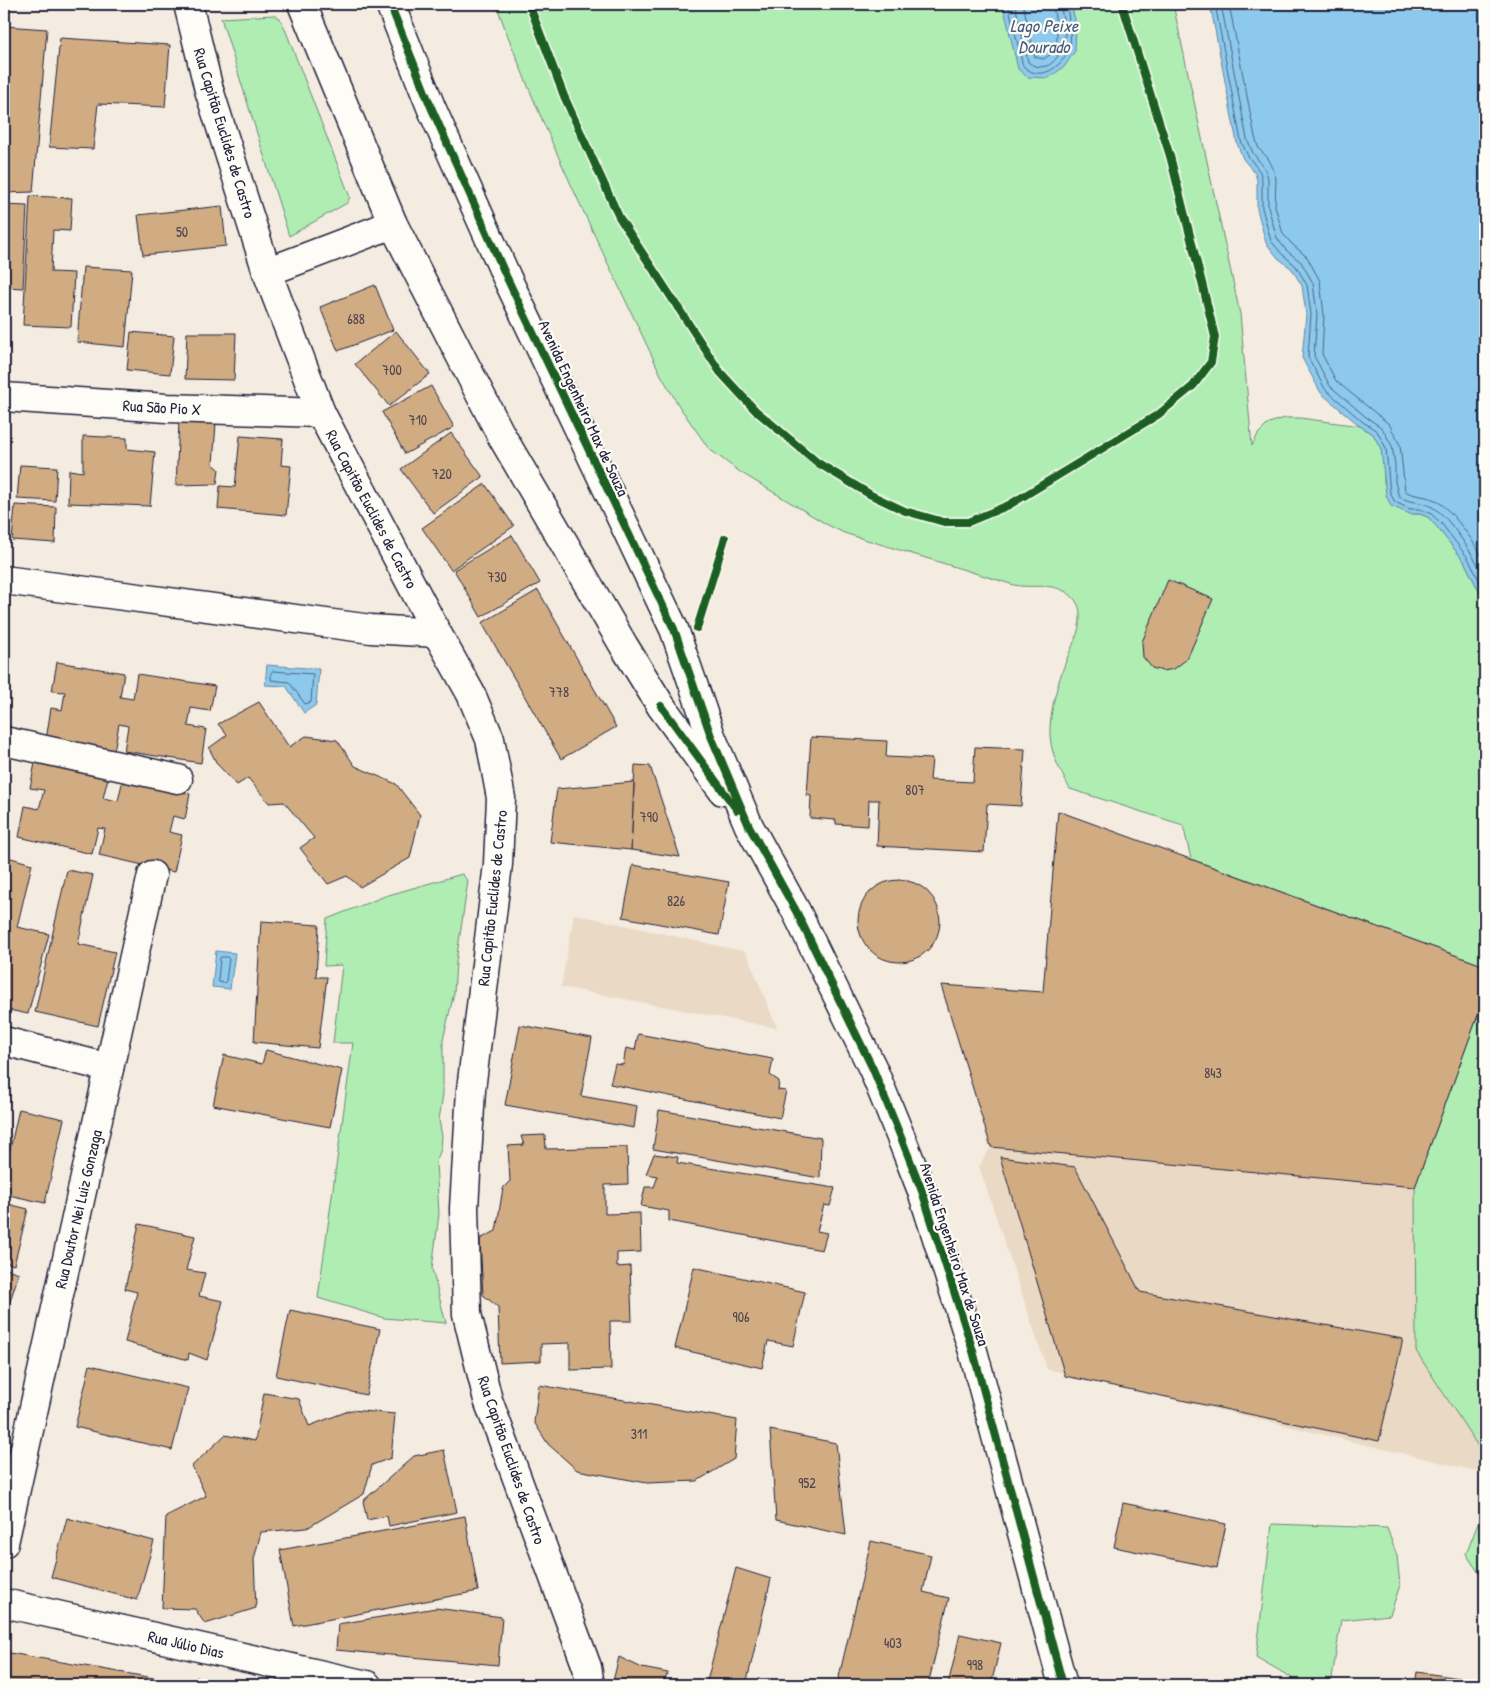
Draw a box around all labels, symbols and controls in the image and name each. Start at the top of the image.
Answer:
water label: Lago Peixe Dourado [1010,13,1079,59]
street label: Rua Capitão Euclides de Castro [189,45,261,221]
house number: 50 [176,222,188,241]
house number: 688 [347,309,365,328]
street label: Avenida Engenheiro Max de Souza [533,316,635,500]
house number: 700 [382,360,402,379]
street label: Rua São Pio X [122,394,202,420]
house number: 710 [409,410,427,429]
street label: Rua Capitão Euclides de Castro [321,426,423,593]
house number: 720 [432,464,452,483]
house number: 730 [487,567,507,586]
house number: 778 [549,682,569,701]
house number: 807 [905,780,925,799]
house number: 790 [640,807,658,826]
street label: Rua Capitão Euclides de Castro [472,809,512,987]
house number: 826 [667,891,686,910]
house number: 843 [1204,1063,1222,1082]
street label: Rua Doutor Nei Luiz Gonzaga [49,1127,107,1291]
street label: Avenida Engenheiro Max de Souza [915,1159,995,1349]
house number: 906 [733,1307,750,1326]
street label: Rua Capitão Euclides de Castro [473,1373,551,1548]
house number: 311 [631,1424,647,1443]
house number: 952 [798,1473,816,1492]
street label: Rua Júlio Dias [146,1625,226,1663]
house number: 403 [884,1633,902,1652]
house number: 998 [967,1655,983,1674]

